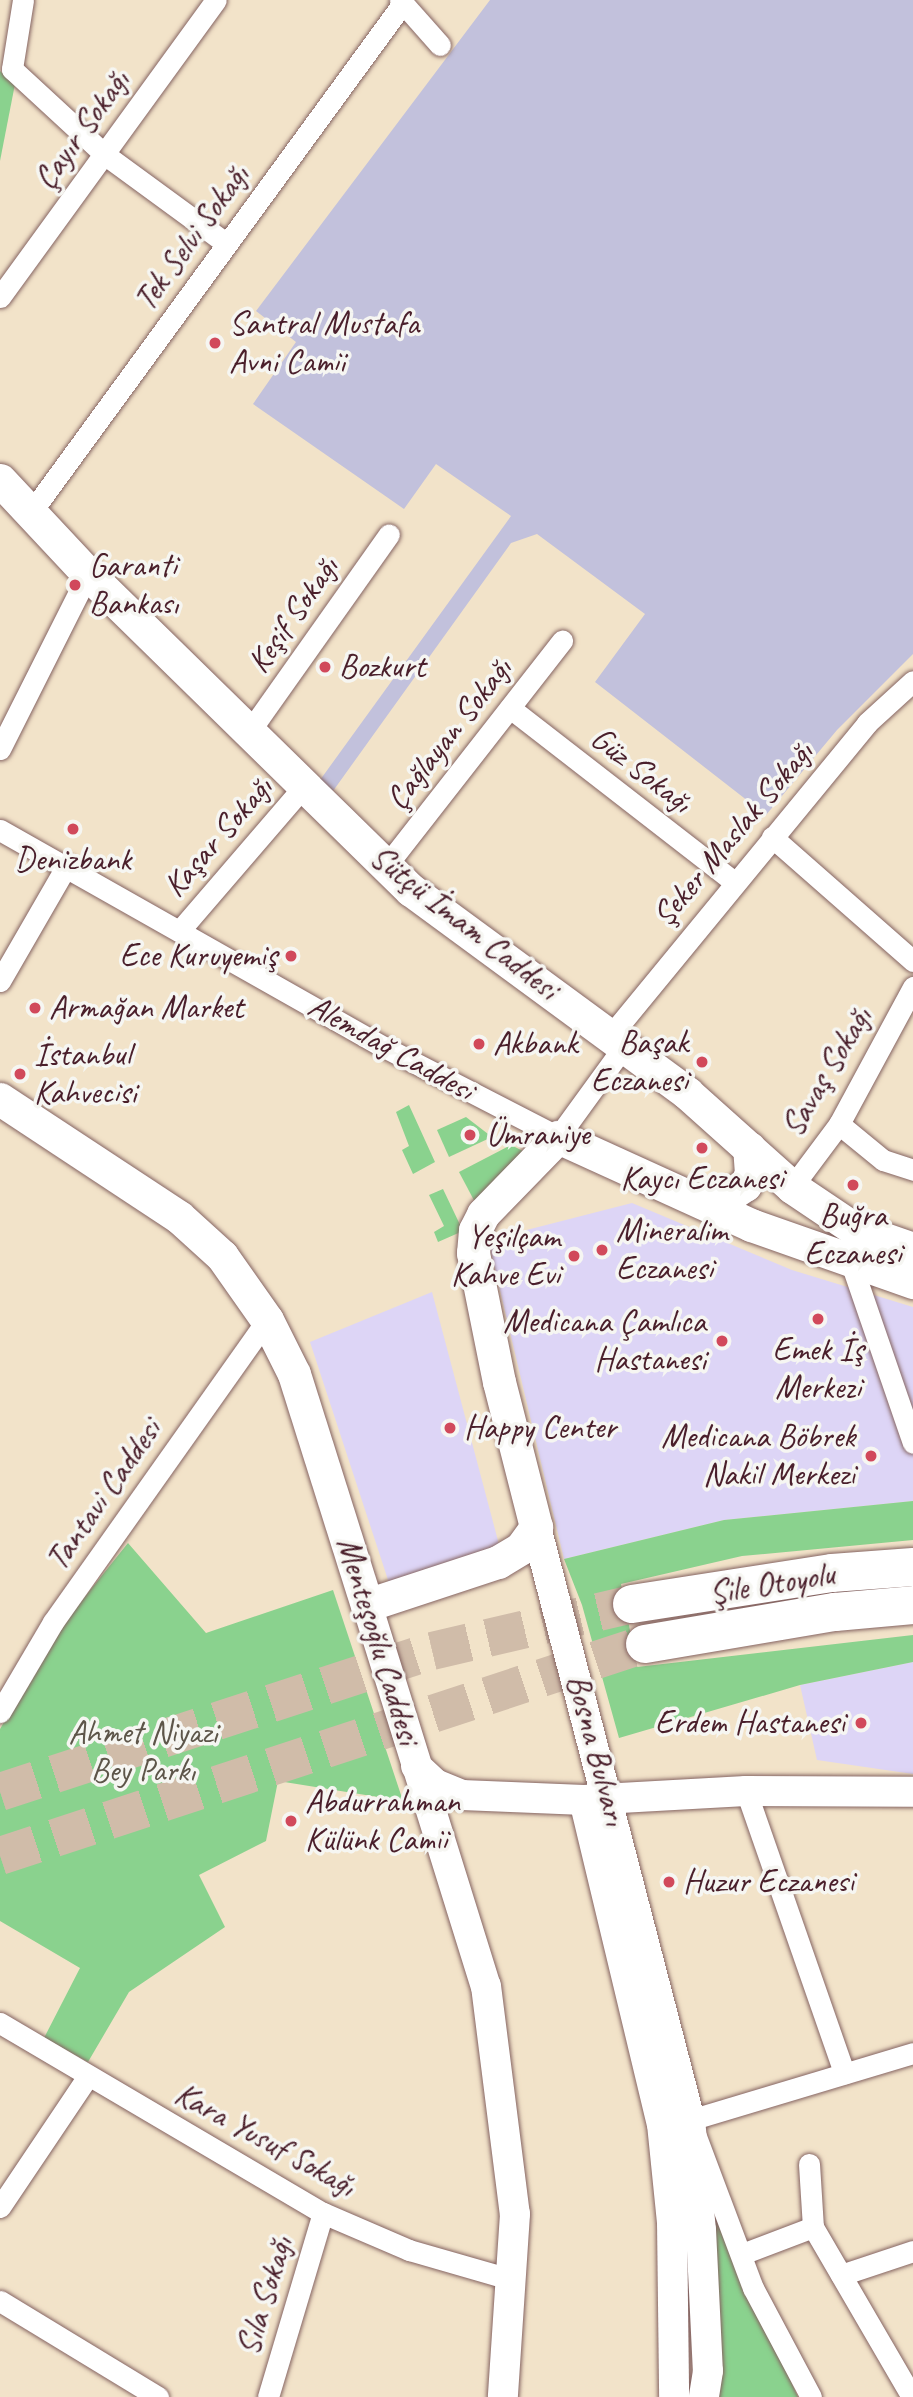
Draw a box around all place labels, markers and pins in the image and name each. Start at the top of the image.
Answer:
place label: Santral Mustafa Avni Camii [229,304,418,382]
marker: Santral Mustafa Avni Camii [207,335,223,351]
place label: Garanti Bankası [89,546,178,624]
marker: Garanti Bankası [67,577,83,593]
place label: Bozkurt [339,647,425,687]
marker: Bozkurt [317,659,333,675]
marker: Denizbank [65,821,81,837]
place label: Denizbank [15,840,131,880]
place label: Ece Kuruyemiş [120,936,277,976]
marker: Ece Kuruyemiş [283,948,299,964]
place label: Armağan Market [49,988,244,1028]
marker: Armağan Market [27,1000,43,1016]
place label: Başak Eczanesi [591,1023,688,1101]
place label: Akbank [493,1024,577,1064]
place label: İstanbul Kahvecisi [34,1035,136,1113]
marker: Akbank [471,1036,487,1052]
marker: Başak Eczanesi [694,1054,710,1070]
marker: İstanbul Kahvecisi [12,1066,28,1082]
place label: Ümraniye [486,1115,590,1155]
marker: Ümraniye [460,1125,480,1145]
marker: Kaycı Eczanesi [694,1140,710,1156]
place label: Kaycı Eczanesi [621,1159,783,1199]
marker: Buğra Eczanesi [845,1177,861,1193]
place label: Buğra Eczanesi [805,1196,901,1274]
place label: Mineralim Eczanesi [616,1211,727,1289]
place label: Yeşilçam Kahve Evi [451,1217,560,1295]
marker: Mineralim Eczanesi [594,1242,610,1258]
marker: Yeşilçam Kahve Evi [566,1248,582,1264]
place label: Medicana Çamlıca Hastanesi [503,1302,706,1380]
marker: Emek İş Merkezi [810,1311,826,1327]
place label: Emek İş Merkezi [772,1330,864,1408]
marker: Medicana Çamlıca Hastanesi [712,1331,732,1351]
place label: Happy Center [464,1408,616,1448]
place label: Medicana Böbrek Nakil Merkezi [661,1417,855,1495]
marker: Happy Center [442,1420,458,1436]
marker: Medicana Böbrek Nakil Merkezi [861,1446,881,1466]
place label: Erdem Hastanesi [654,1703,845,1743]
marker: Erdem Hastanesi [851,1713,871,1733]
place label: Abdurrahman Külünk Camii [305,1782,460,1860]
marker: Abdurrahman Külünk Camii [283,1813,299,1829]
place label: Huzur Eczanesi [683,1862,854,1902]
marker: Huzur Eczanesi [661,1874,677,1890]

